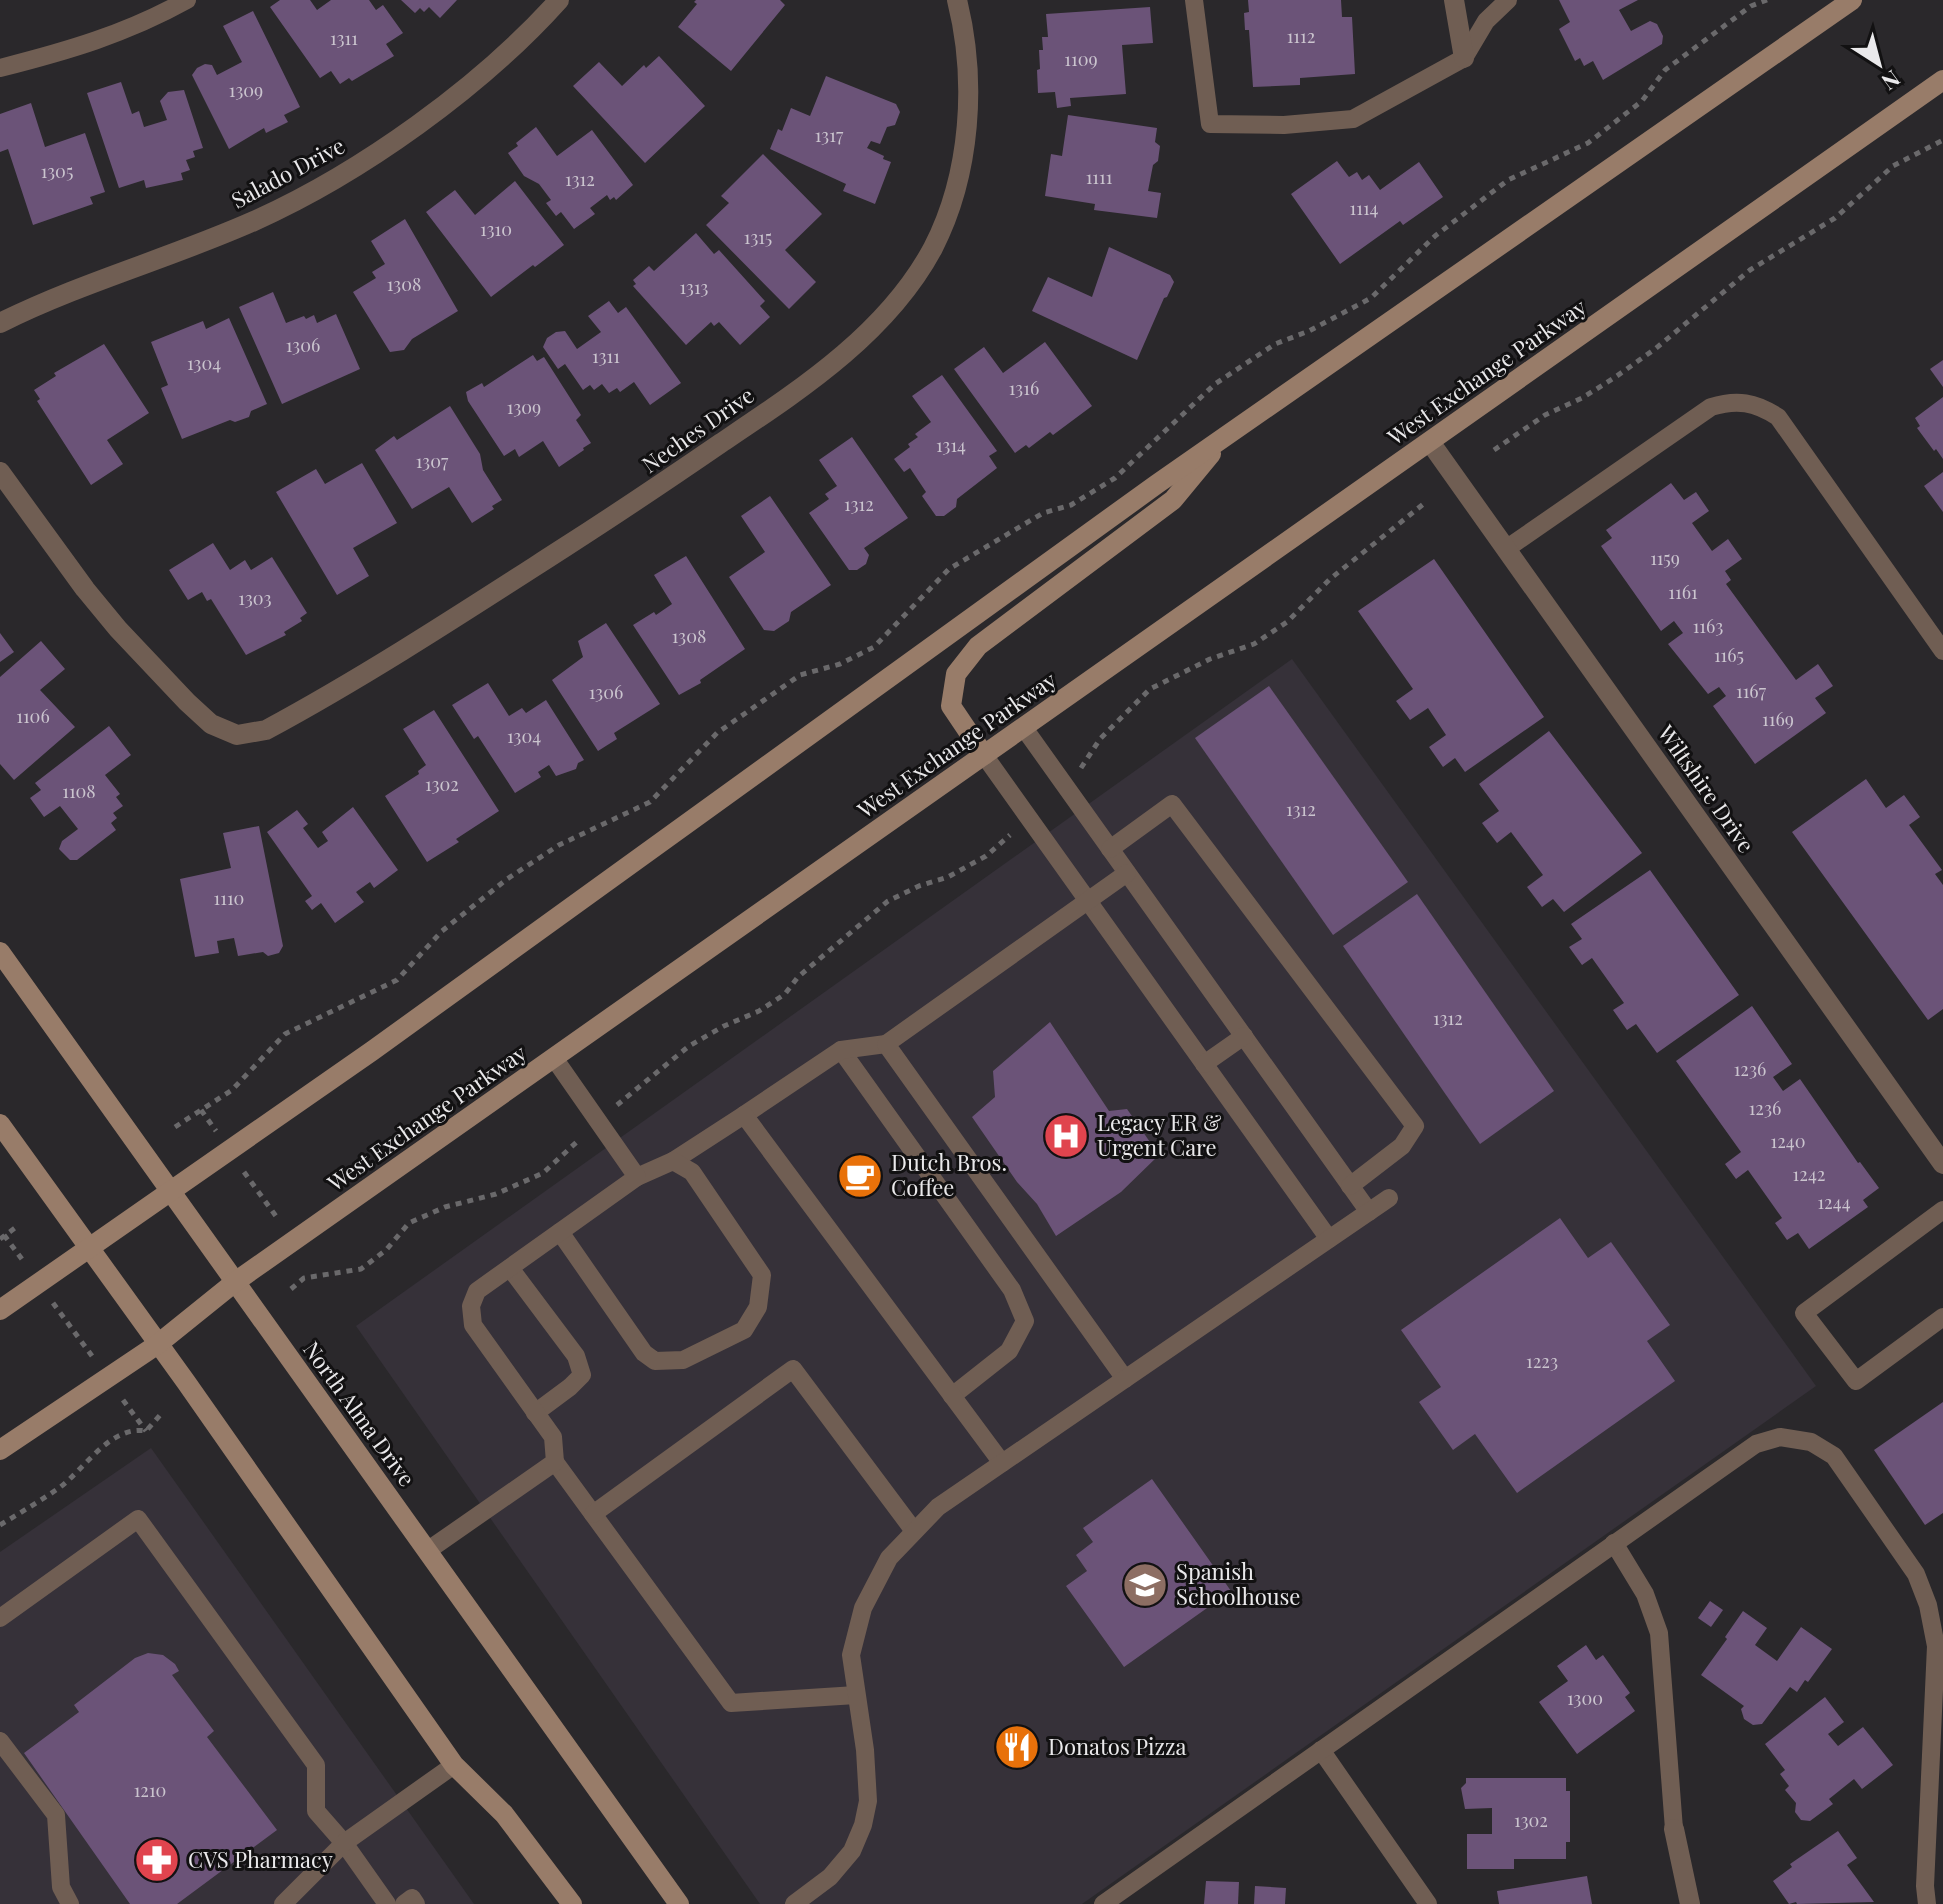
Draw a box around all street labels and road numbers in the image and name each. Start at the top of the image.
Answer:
street label: Salado Drive [226,130,349,215]
street label: West Exchange Parkway [1380,291,1592,452]
street label: Neches Drive [636,380,759,479]
street label: West Exchange Parkway [850,664,1062,825]
street label: Wiltshire Drive [1651,718,1762,858]
street label: West Exchange Parkway [320,1037,532,1198]
street label: North Alma Drive [297,1335,423,1492]

